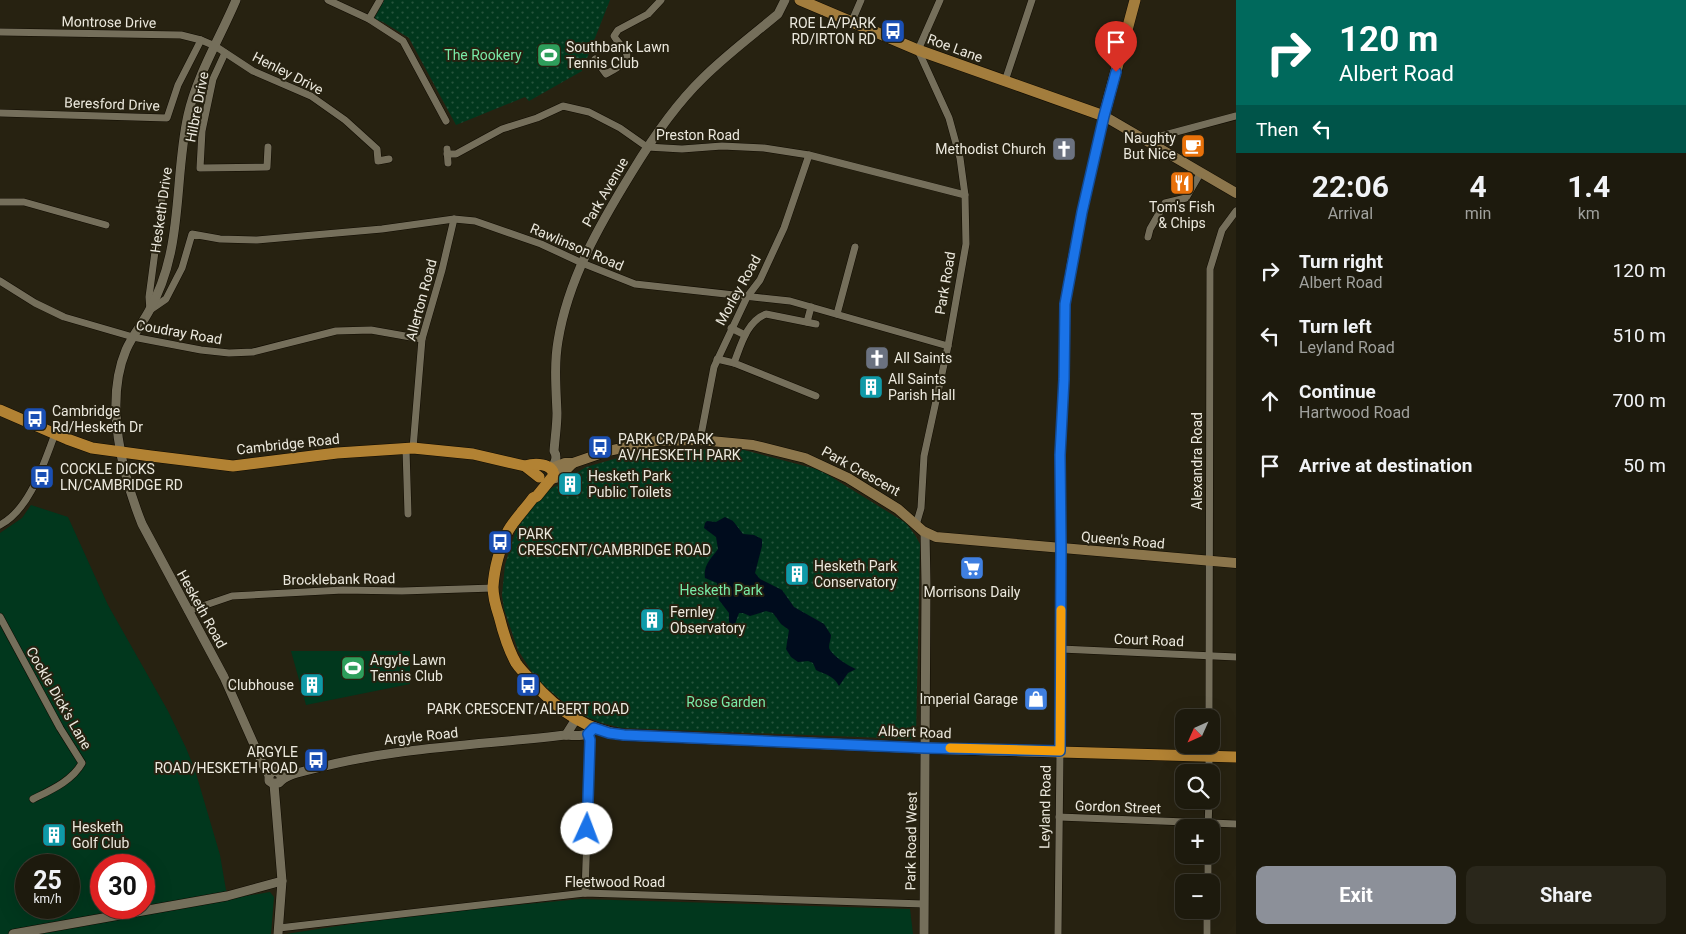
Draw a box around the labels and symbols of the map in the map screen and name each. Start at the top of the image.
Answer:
street label: Montrose Drive [62,13,156,31]
place label: ROE LA/PARK RD/IRTON RD [789,15,876,47]
bus stop icon: ROE LA/PARK RD/IRTON RD [880,18,906,44]
pin [1095,21,1137,72]
street label: Roe Lane [925,31,985,65]
place label: Southbank Lawn Tennis Club [566,39,670,71]
sports icon: Southbank Lawn Tennis Club [536,42,562,68]
park label: The Rookery [444,47,522,63]
street label: Henley Drive [250,48,326,98]
street label: Hilbre Drive [182,70,212,144]
street label: Beresford Drive [64,94,160,114]
street label: Preston Road [656,127,740,143]
place label: Naughty But Nice [1123,130,1176,162]
cafe icon: Naughty But Nice [1180,133,1206,159]
church icon: Methodist Church [1051,136,1077,162]
place label: Methodist Church [935,141,1046,157]
street label: Park Avenue [579,154,631,230]
street label: Hesketh Drive [147,166,175,254]
restaurant icon: Tom's Fish & Chips [1169,170,1195,196]
place label: Tom's Fish & Chips [1149,199,1215,231]
street label: Rawlinson Road [528,220,626,274]
street label: Park Road [932,250,958,316]
street label: Morley Road [712,252,764,328]
street label: Allerton Road [402,257,440,343]
street label: Coudray Road [135,317,223,347]
church icon: All Saints [864,345,890,371]
place label: All Saints [894,350,952,366]
place label: All Saints Parish Hall [888,371,955,403]
building icon: All Saints Parish Hall [858,374,884,400]
place label: Cambridge Rd/Hesketh Dr [52,403,143,435]
bus stop icon: Cambridge Rd/Hesketh Dr [22,406,48,432]
street label: Alexandra Road [1189,412,1205,510]
street label: Cambridge Road [236,431,340,457]
place label: PARK CR/PARK AV/HESKETH PARK [618,431,741,463]
bus stop icon: PARK CR/PARK AV/HESKETH PARK [587,434,613,460]
street label: Park Crescent [819,443,903,499]
place label: COCKLE DICKS LN/CAMBRIDGE RD [60,461,183,493]
bus stop icon: COCKLE DICKS LN/CAMBRIDGE RD [29,464,55,490]
place label: Hesketh Park Public Toilets [588,468,672,500]
building icon: Hesketh Park Public Toilets [557,471,583,497]
place label: PARK CRESCENT/CAMBRIDGE ROAD [518,526,711,558]
street label: Queen's Road [1080,528,1166,552]
bus stop icon: PARK CRESCENT/CAMBRIDGE ROAD [487,529,513,555]
supermarket icon: Morrisons Daily [959,555,985,581]
place label: Hesketh Park Conservatory [814,558,898,590]
building icon: Hesketh Park Conservatory [784,561,810,587]
street label: Hesketh Road [174,567,230,651]
street label: Brocklebank Road [283,570,395,588]
park label: Hesketh Park [680,582,763,598]
place label: Morrisons Daily [924,584,1021,600]
place label: Fernley Observatory [670,604,746,636]
building icon: Fernley Observatory [639,607,665,633]
street label: Court Road [1114,631,1184,649]
street label: Cockle Dick's Lane [23,644,95,752]
place label: Argyle Lawn Tennis Club [370,652,446,684]
sports icon: Argyle Lawn Tennis Club [340,655,366,681]
building icon: Clubhouse [299,672,325,698]
bus stop icon: PARK CRESCENT/ALBERT ROAD [515,672,541,698]
place label: Clubhouse [228,677,294,693]
shop icon: Imperial Garage [1023,686,1049,712]
place label: Imperial Garage [919,691,1018,707]
park label: Rose Garden [686,694,766,710]
place label: PARK CRESCENT/ALBERT ROAD [427,701,629,717]
north arrow [1175,709,1220,754]
street label: Albert Road [878,723,952,741]
street label: Argyle Road [383,724,459,748]
place label: ARGYLE ROAD/HESKETH ROAD [154,744,298,776]
bus stop icon: ARGYLE ROAD/HESKETH ROAD [303,747,329,773]
street label: Leyland Road [1036,765,1054,849]
street label: Park Road West [902,791,920,890]
street label: Gordon Street [1075,798,1162,817]
position arrow [560,802,612,854]
place label: Hesketh Golf Club [72,819,129,851]
building icon: Hesketh Golf Club [41,822,67,848]
speed limit sign: 30 [90,854,155,919]
street label: Fleetwood Road [565,874,665,890]

